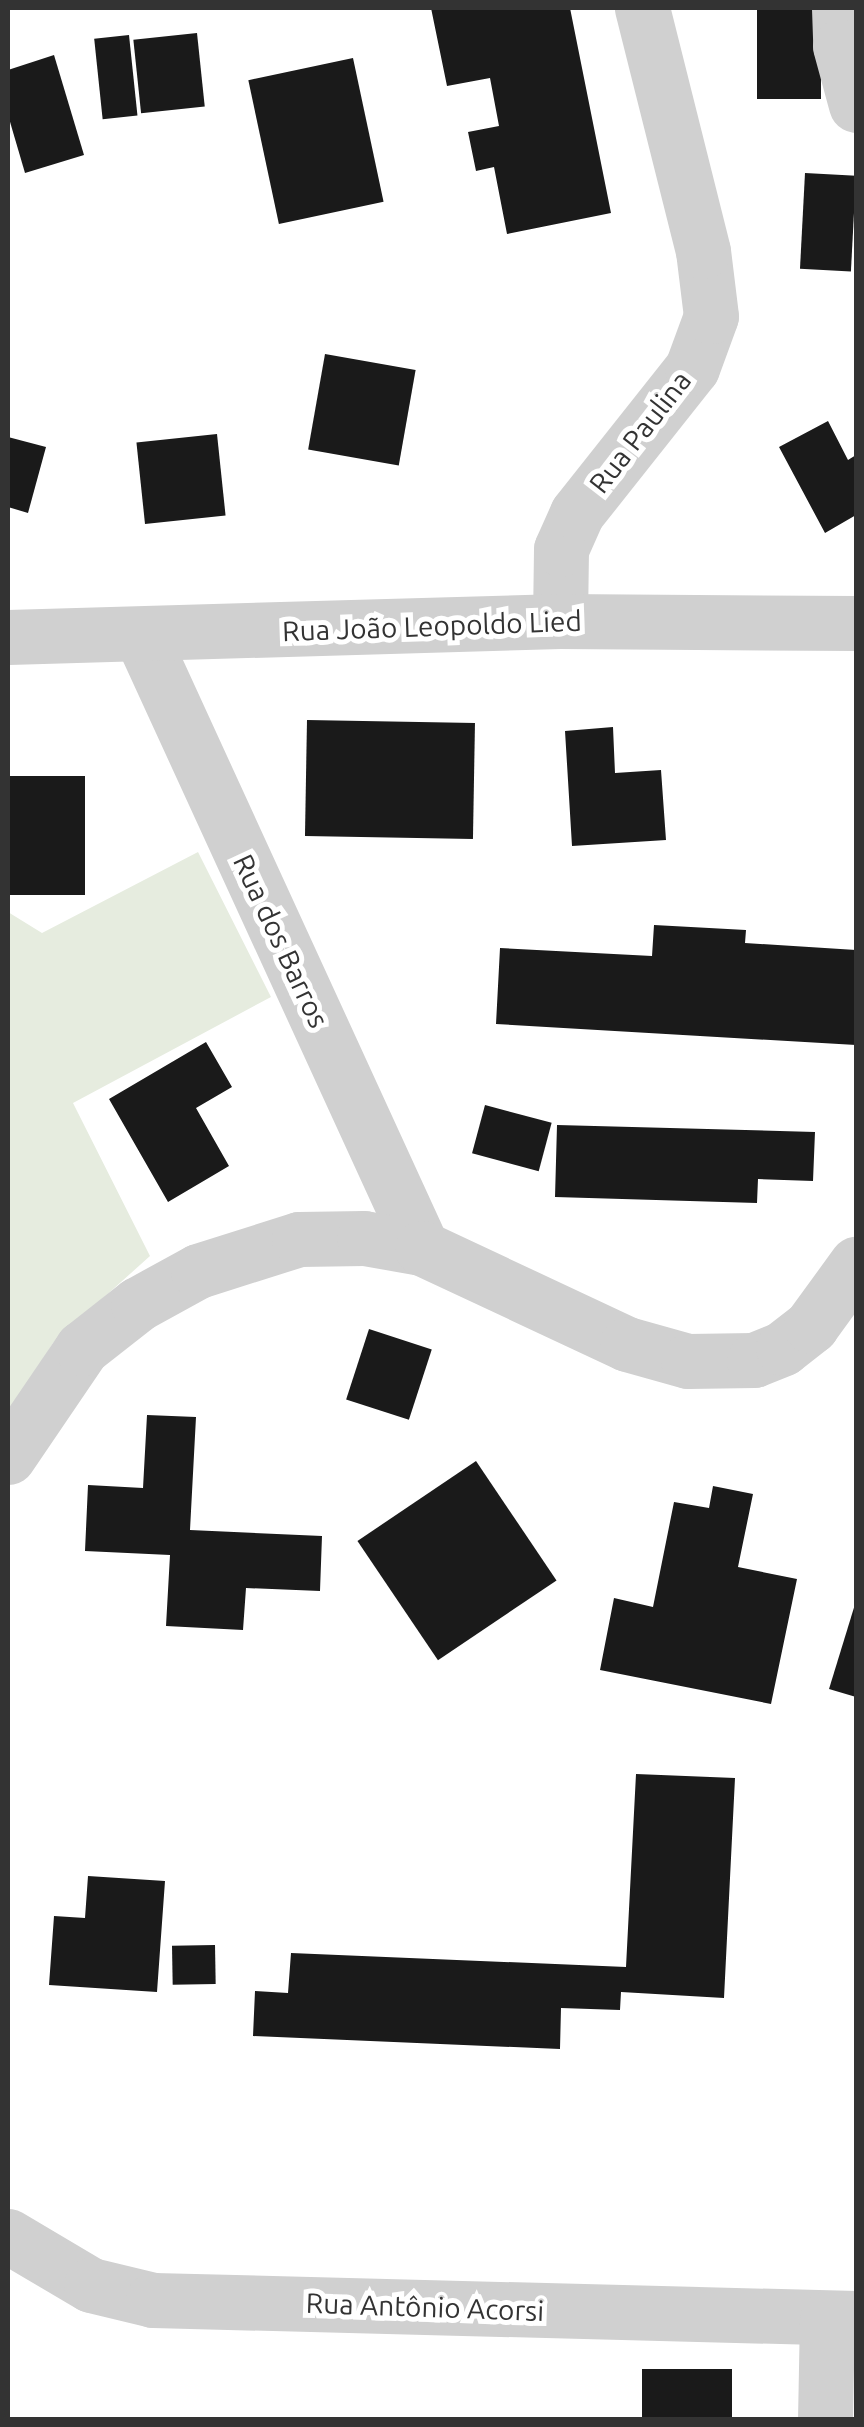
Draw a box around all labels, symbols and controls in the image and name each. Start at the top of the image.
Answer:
street label: Rua Paulina [582,364,698,500]
street label: Rua João Leopoldo Lied [282,604,582,648]
street label: Rua dos Barros [226,849,336,1033]
street label: Rua Antônio Acorsi [305,2286,545,2328]

